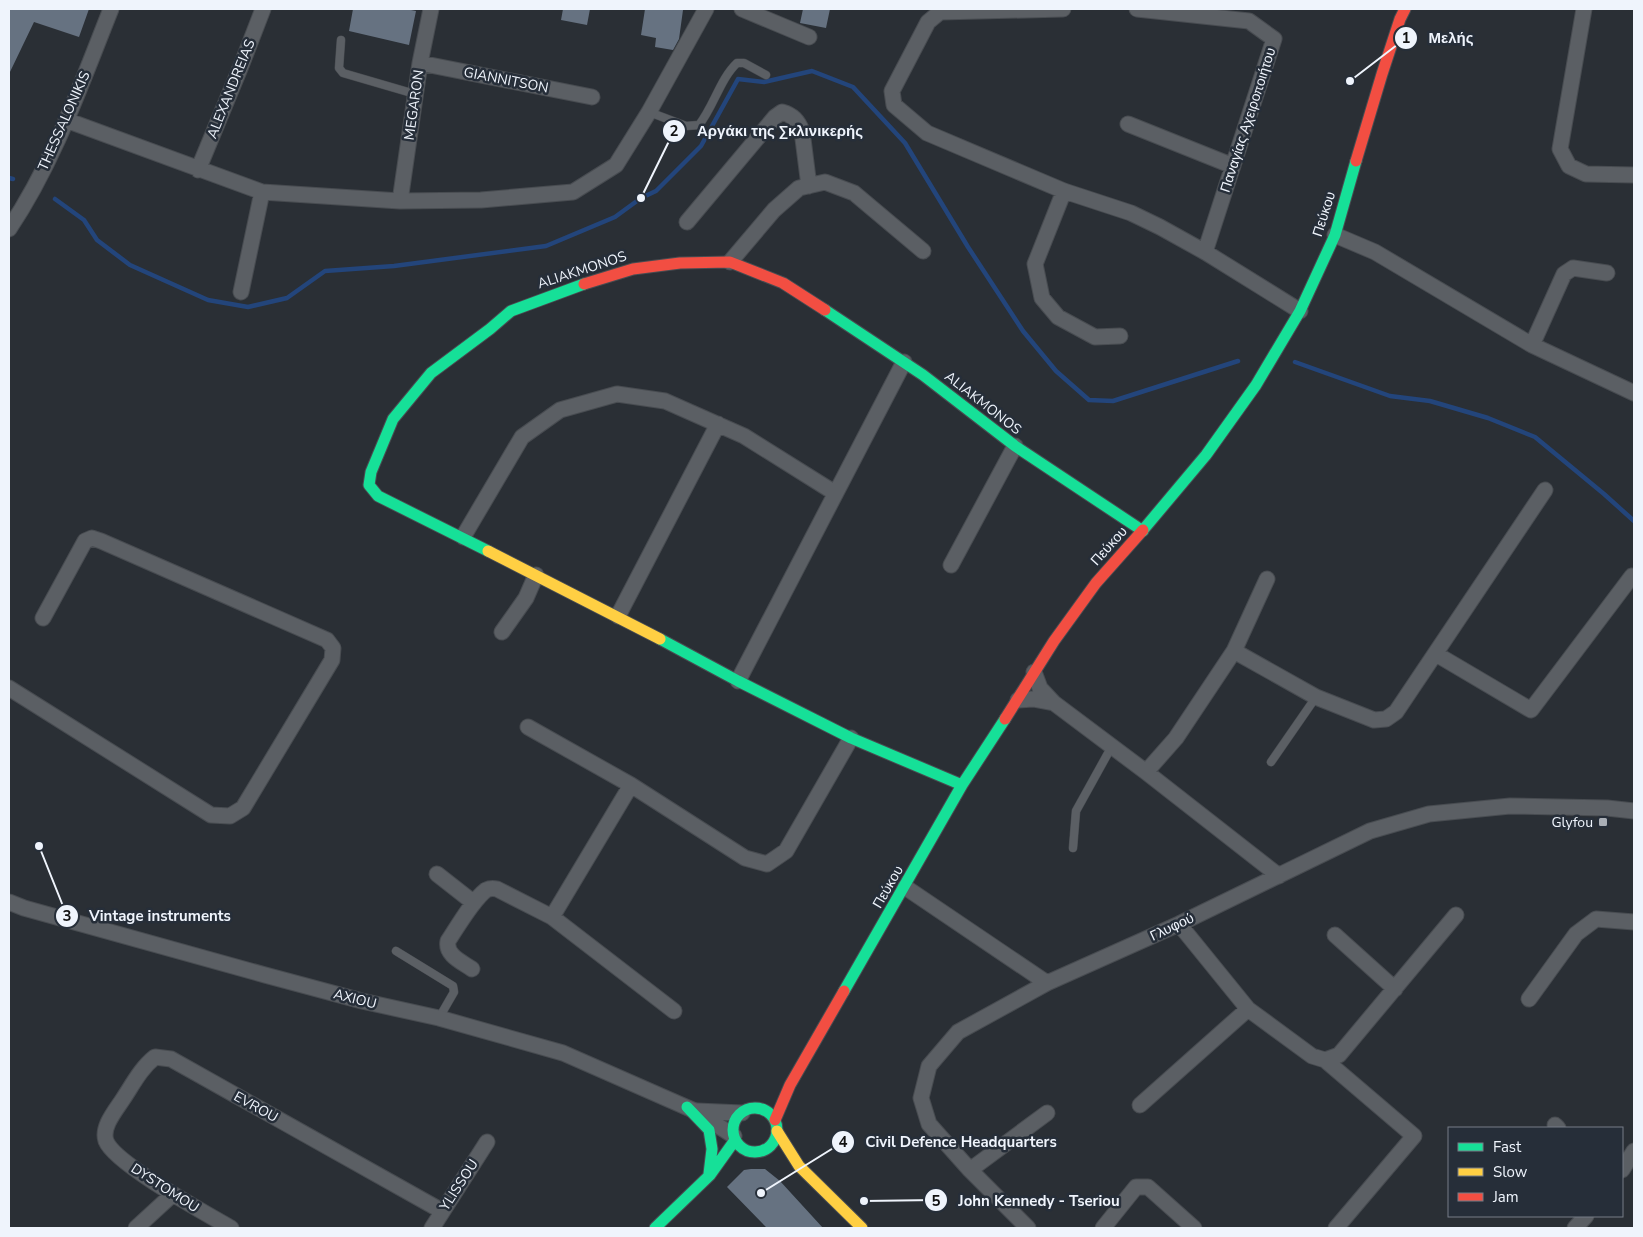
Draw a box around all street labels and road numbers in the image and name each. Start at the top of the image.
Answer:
street label: ALEXANDREIAS [202,36,260,141]
street label: Παναγίας Αχειροποιήτου [1216,45,1280,195]
street label: GIANNITSON [462,62,550,98]
street label: THESSALONIKIS [34,68,95,174]
street label: MEGARON [400,69,428,141]
street label: Πεύκου [1308,189,1340,239]
street label: ALIAKMONOS [535,247,629,293]
street label: ALIAKMONOS [941,367,1026,439]
street label: Πεύκου [1086,522,1132,570]
street label: Πεύκου [868,862,908,912]
street label: Γλυφού [1147,909,1197,945]
street label: AXIOU [332,985,378,1013]
street label: EVROU [230,1087,282,1127]
street label: YLISSOU [435,1156,483,1215]
street label: DYSTOMOU [127,1159,203,1217]

